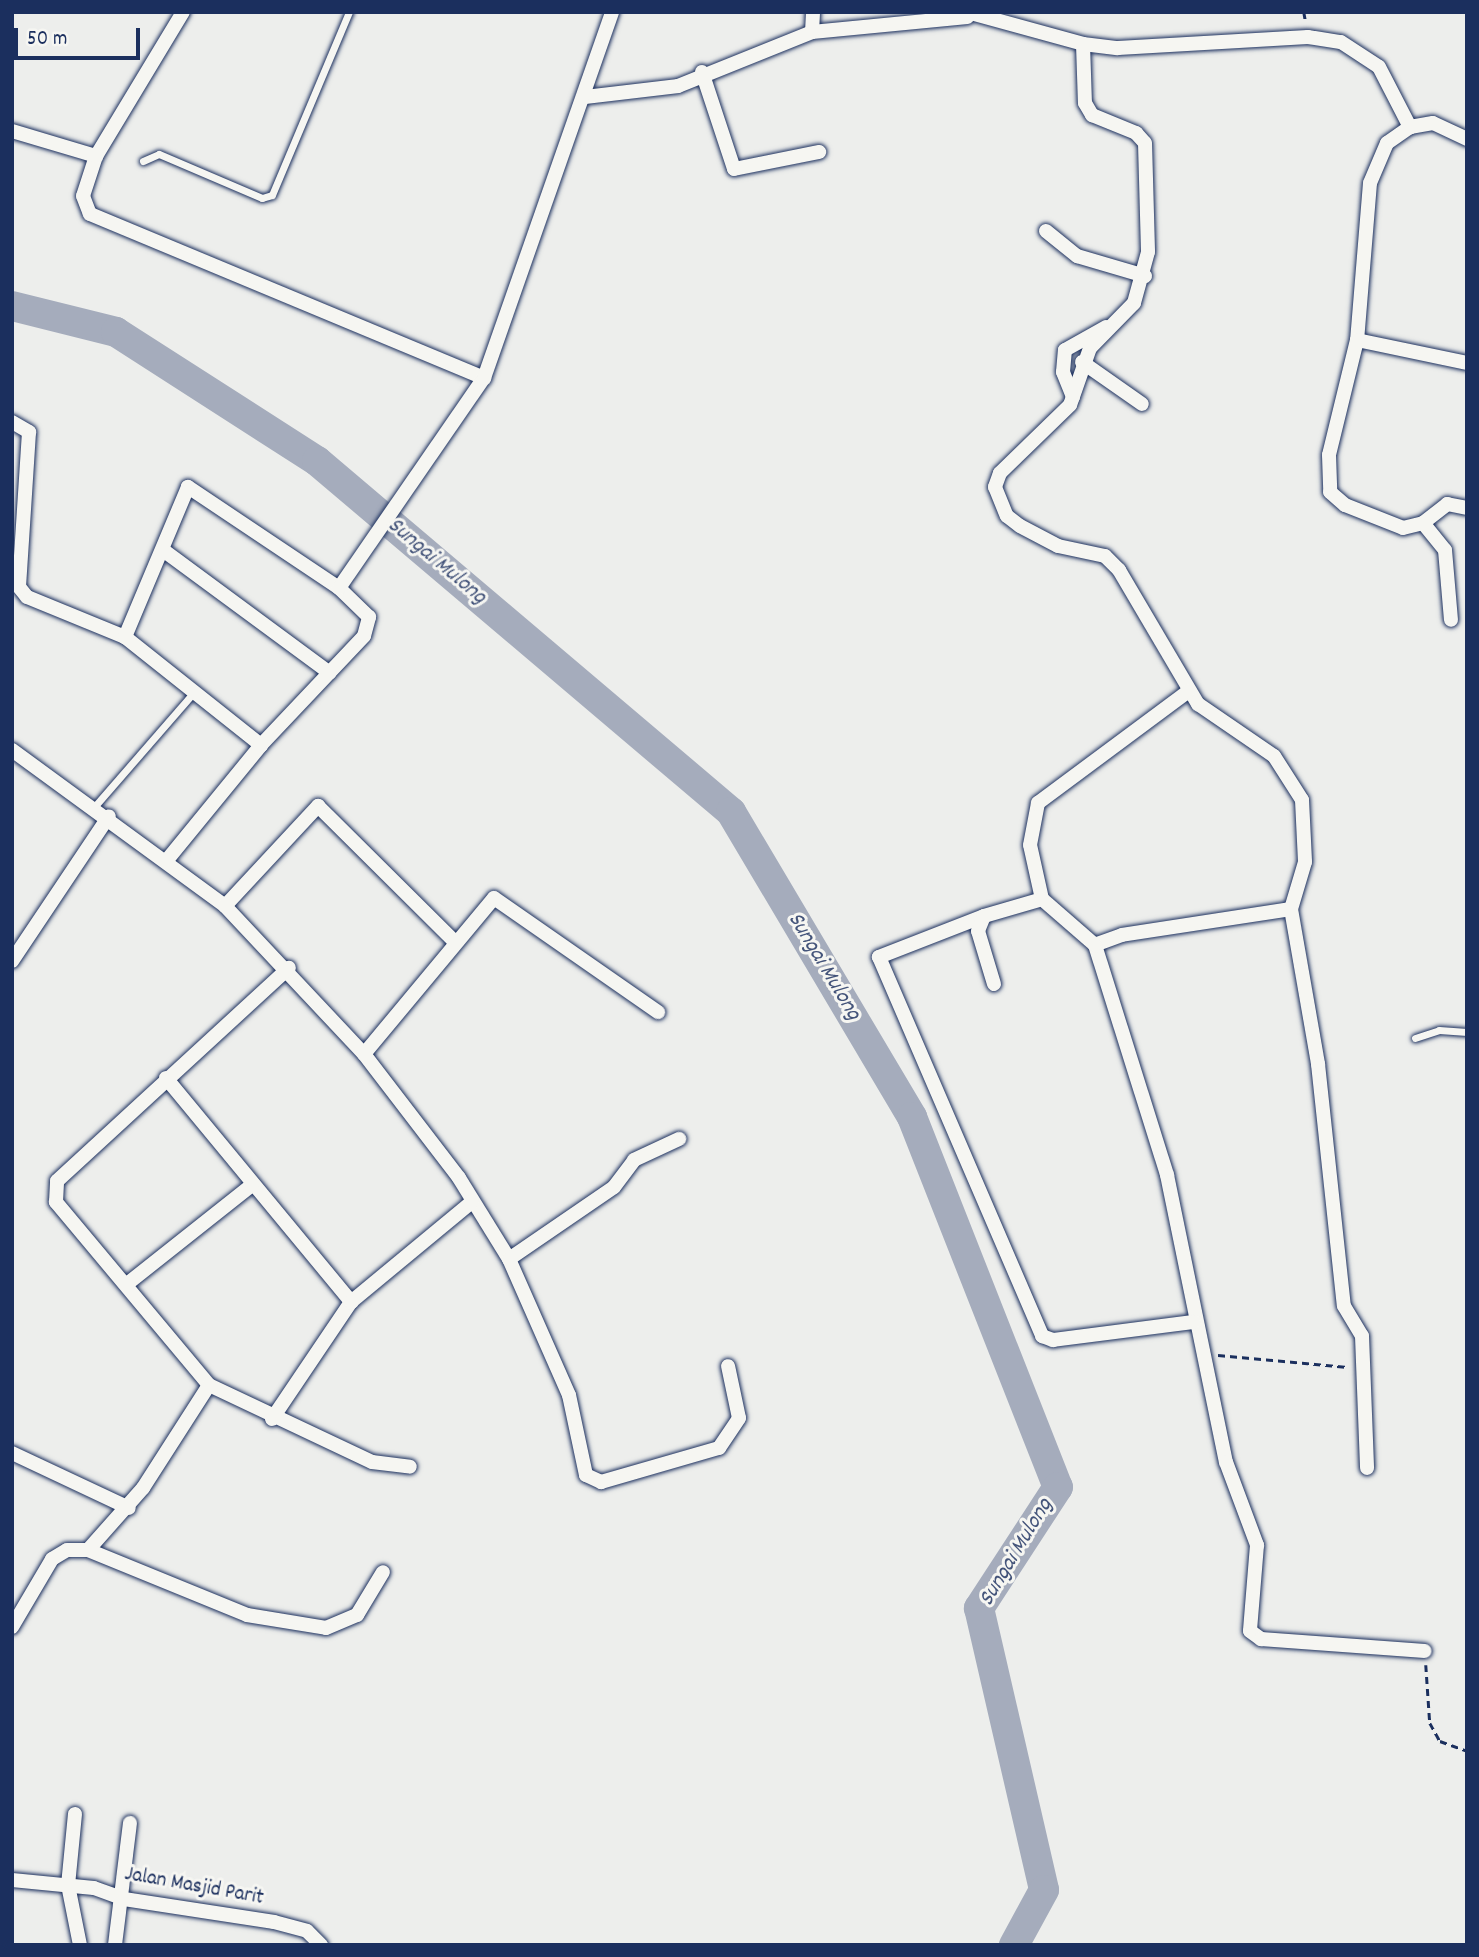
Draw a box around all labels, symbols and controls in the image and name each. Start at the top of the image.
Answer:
scale bar [18,14,144,58]
text: 50 m [27,25,67,55]
water label: Sungai Mulong [381,513,491,611]
water label: Sungai Mulong [780,908,866,1026]
water label: Sungai Mulong [974,1494,1060,1612]
street label: Jalan Masjid Parit [123,1862,265,1912]

